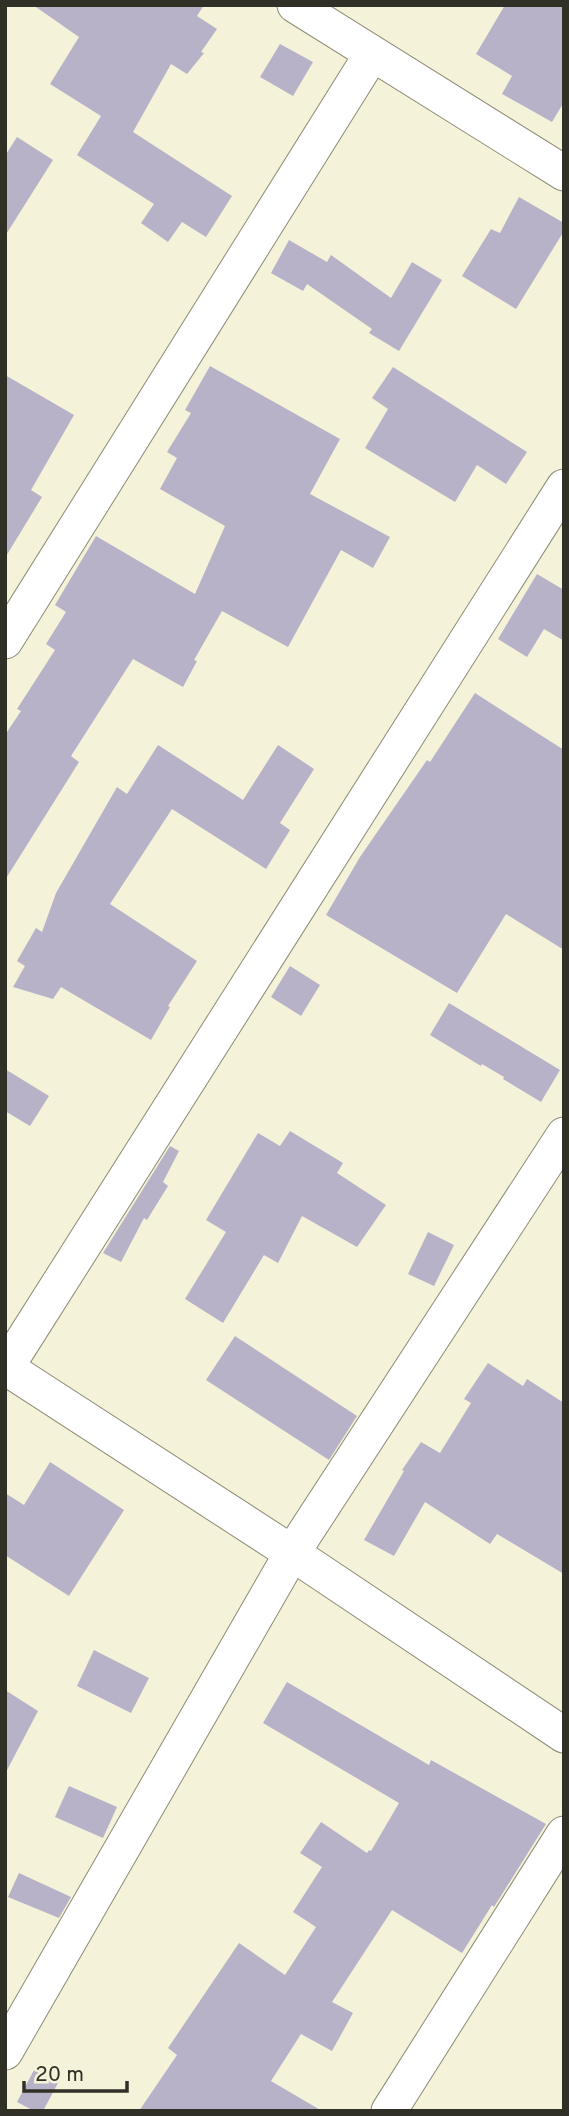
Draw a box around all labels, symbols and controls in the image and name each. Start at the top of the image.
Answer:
scale bar [24,2050,128,2094]
text: 20 m [35,2062,84,2089]

